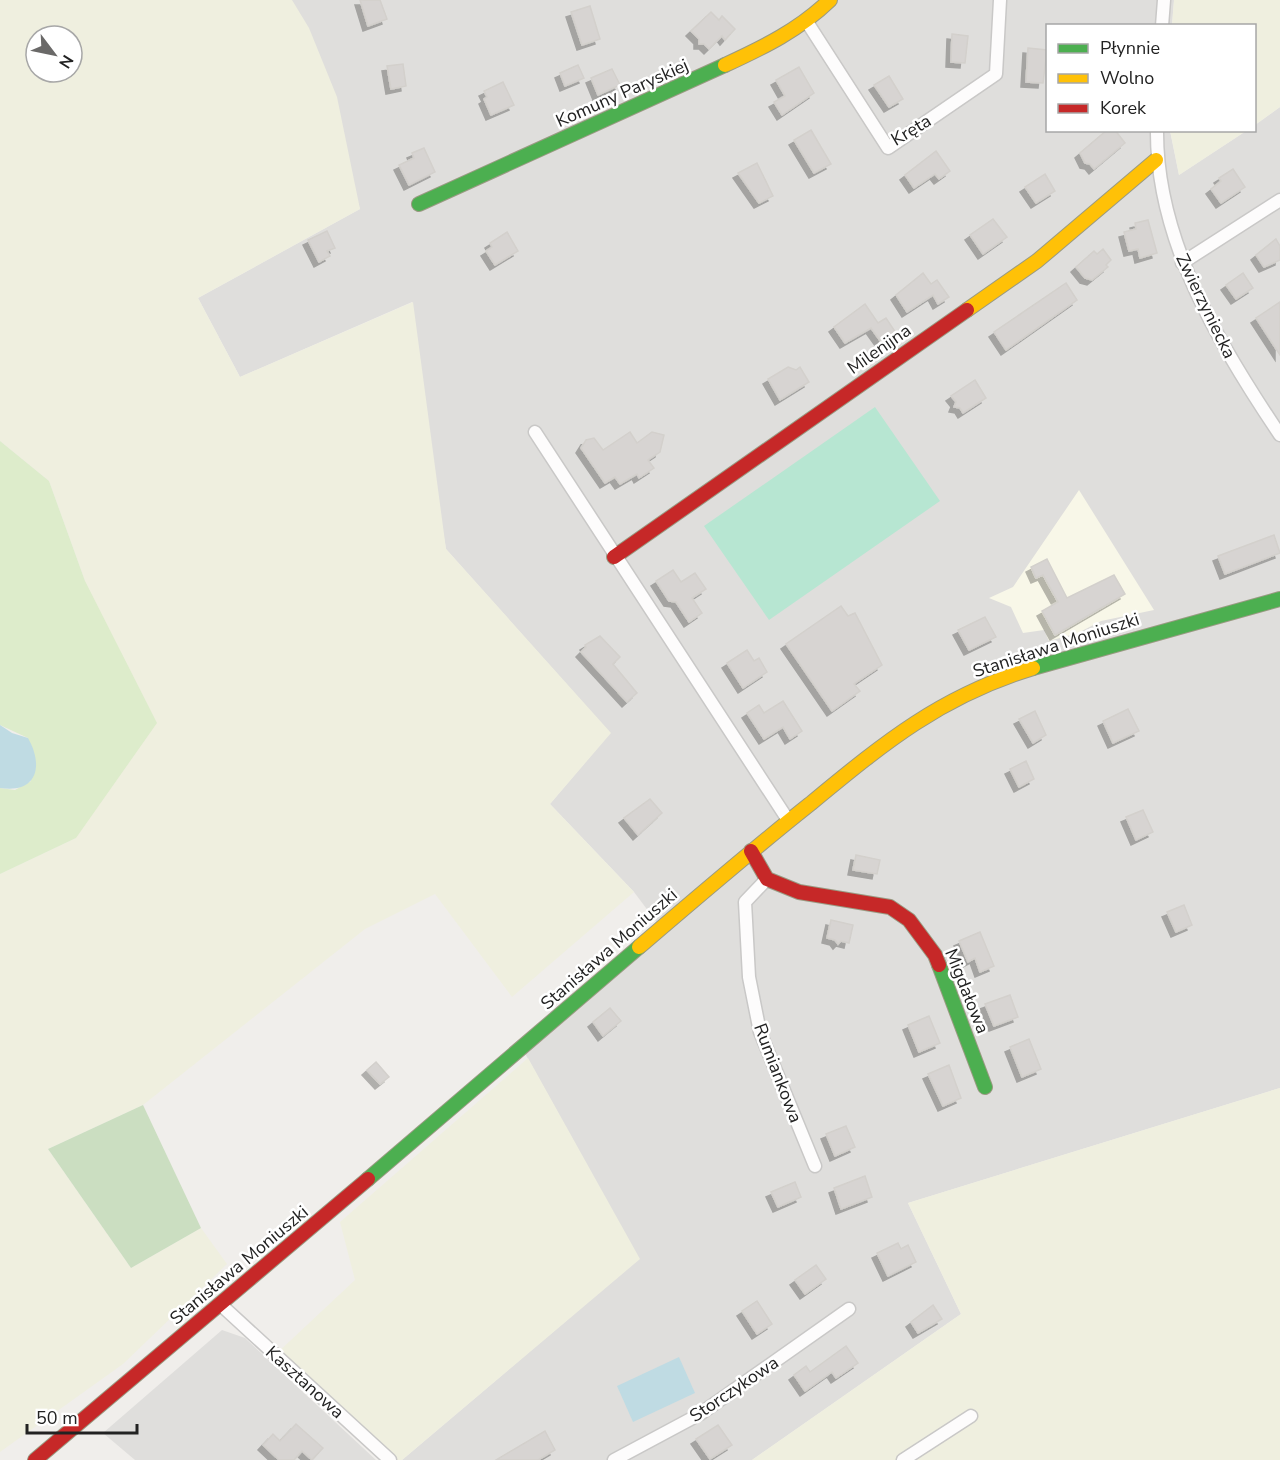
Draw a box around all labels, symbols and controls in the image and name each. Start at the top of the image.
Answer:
north arrow [24,24,84,84]
legend [1046,24,1256,132]
text: Płynnie [1100,36,1160,60]
text: N [53,51,78,72]
street label: Komuny Paryskiej [552,53,692,133]
text: Wolno [1100,66,1154,90]
text: Korek [1100,96,1147,120]
street label: Kręta [886,109,936,151]
street label: Zwierzyniecka [1170,250,1242,362]
street label: Milenijna [842,318,916,380]
street label: Stanisława Moniuszki [970,607,1142,683]
street label: Stanisława Moniuszki [536,883,682,1015]
street label: Migdałowa [939,945,995,1037]
street label: Rumiankowa [748,1020,808,1126]
street label: Stanisława Moniuszki [165,1200,313,1330]
street label: Kasztanowa [261,1340,349,1424]
street label: Storczykowa [685,1350,783,1428]
scale bar [27,1397,136,1435]
text: 50 m [36,1406,78,1430]

